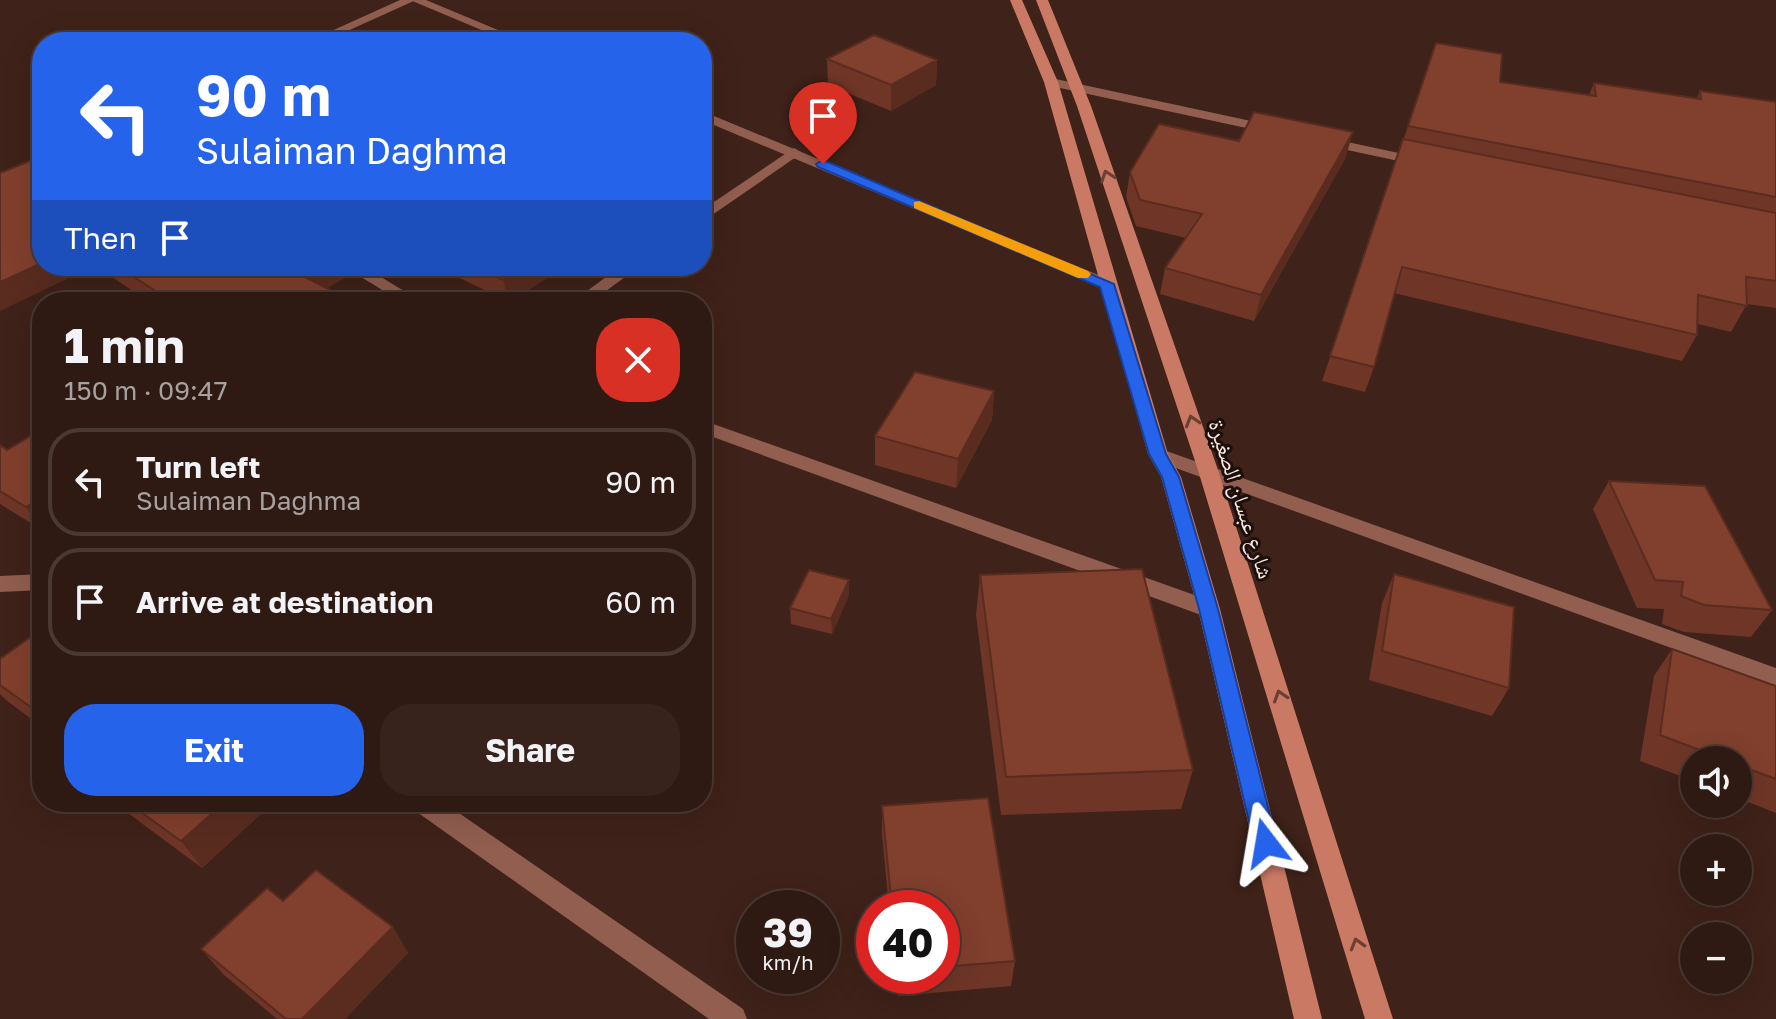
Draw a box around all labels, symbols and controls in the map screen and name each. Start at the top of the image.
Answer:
text: 90 m [196,61,331,128]
icon: left [64,64,168,168]
pin [789,82,857,164]
icon: arrive [801,94,845,138]
text: Sulaiman Daghma [196,129,508,172]
one-way arrow [1100,170,1116,184]
icon: arrive [153,216,197,260]
text: Then [64,220,137,256]
text: 1 min [64,316,185,374]
button: close [596,318,680,402]
text: 150 m · 09:47 [64,375,227,406]
one-way arrow [1185,415,1201,429]
street label: شارع عبسان الصغيرة [1203,416,1280,582]
text: Turn left [136,449,261,485]
icon: left [68,460,112,504]
text: 90 m [605,464,676,500]
text: Sulaiman Daghma [136,485,361,516]
icon: arrive [68,580,112,624]
text: Arrive at destination [136,584,433,620]
text: 60 m [605,584,676,620]
one-way arrow [1273,689,1289,703]
button: Exit [64,704,364,796]
button: Share [380,704,680,796]
map controls [1680,746,1752,994]
button: sound [1680,746,1752,818]
position arrow [1224,801,1308,885]
button: + [1680,834,1752,906]
speed limit sign: 40 [856,890,960,994]
text: 39 [763,908,813,956]
button: − [1680,922,1752,994]
one-way arrow [1350,938,1366,952]
text: km/h [763,950,813,974]

